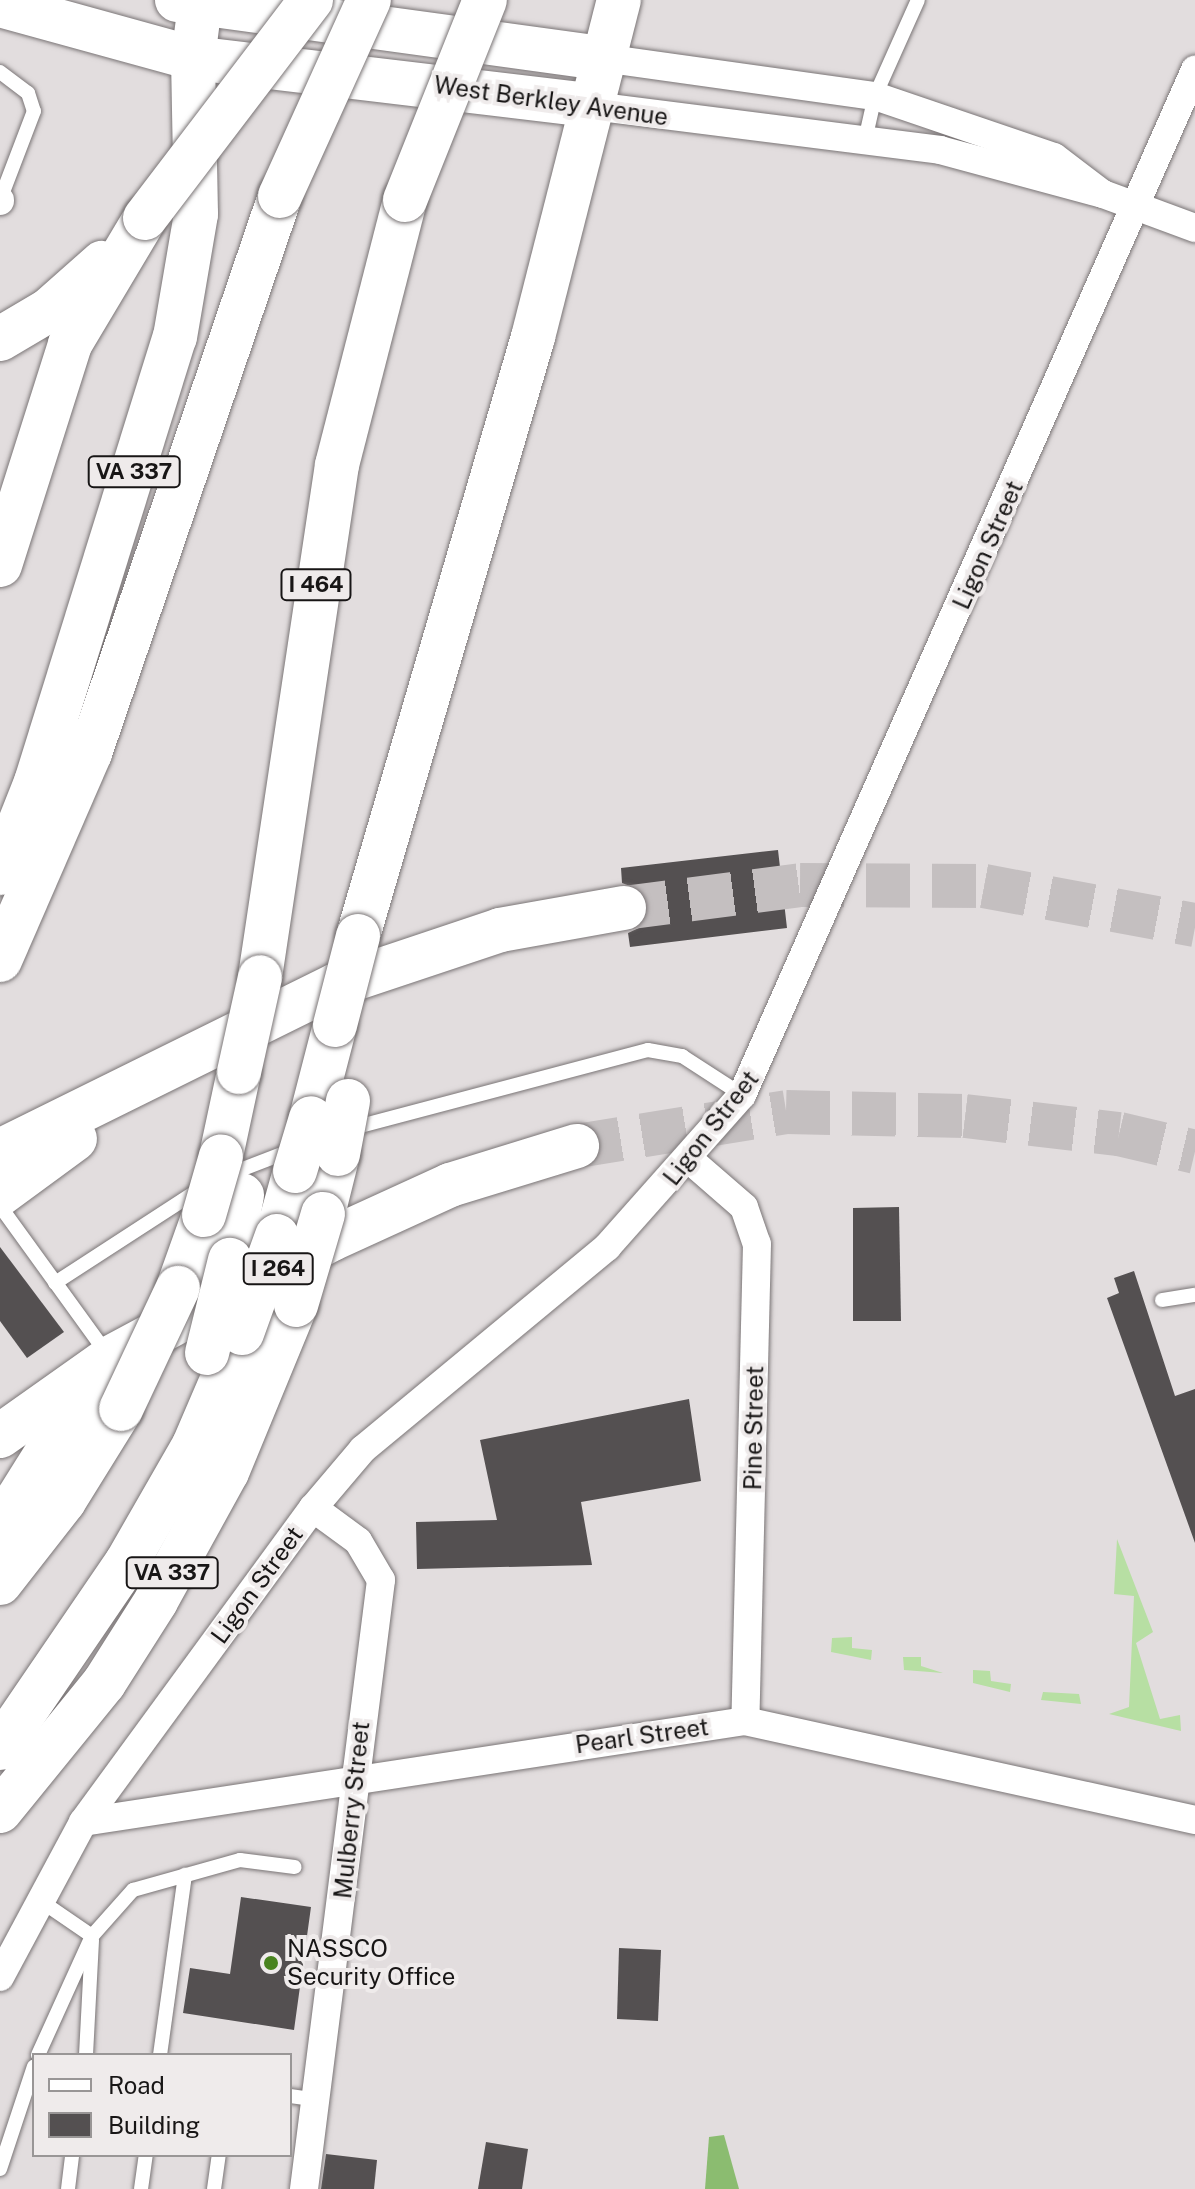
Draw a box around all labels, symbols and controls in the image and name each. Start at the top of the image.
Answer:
street label: West Berkley Avenue [432,70,670,132]
road number: VA 337 [86,454,182,490]
street label: Ligon Street [947,476,1029,614]
road number: I 464 [280,567,352,603]
street label: Ligon Street [657,1065,765,1191]
road number: I 264 [242,1251,314,1287]
street label: Pine Street [739,1365,769,1491]
street label: Ligon Street [205,1521,309,1649]
road number: VA 337 [124,1555,220,1591]
street label: Pearl Street [573,1712,711,1760]
street label: Mulberry Street [328,1720,376,1900]
place label: NASSCO Security Office [287,1935,455,1991]
marker: NASSCO Security Office [262,1954,280,1972]
legend [32,2053,292,2157]
text: Road [108,2071,165,2099]
text: Building [108,2111,200,2139]

